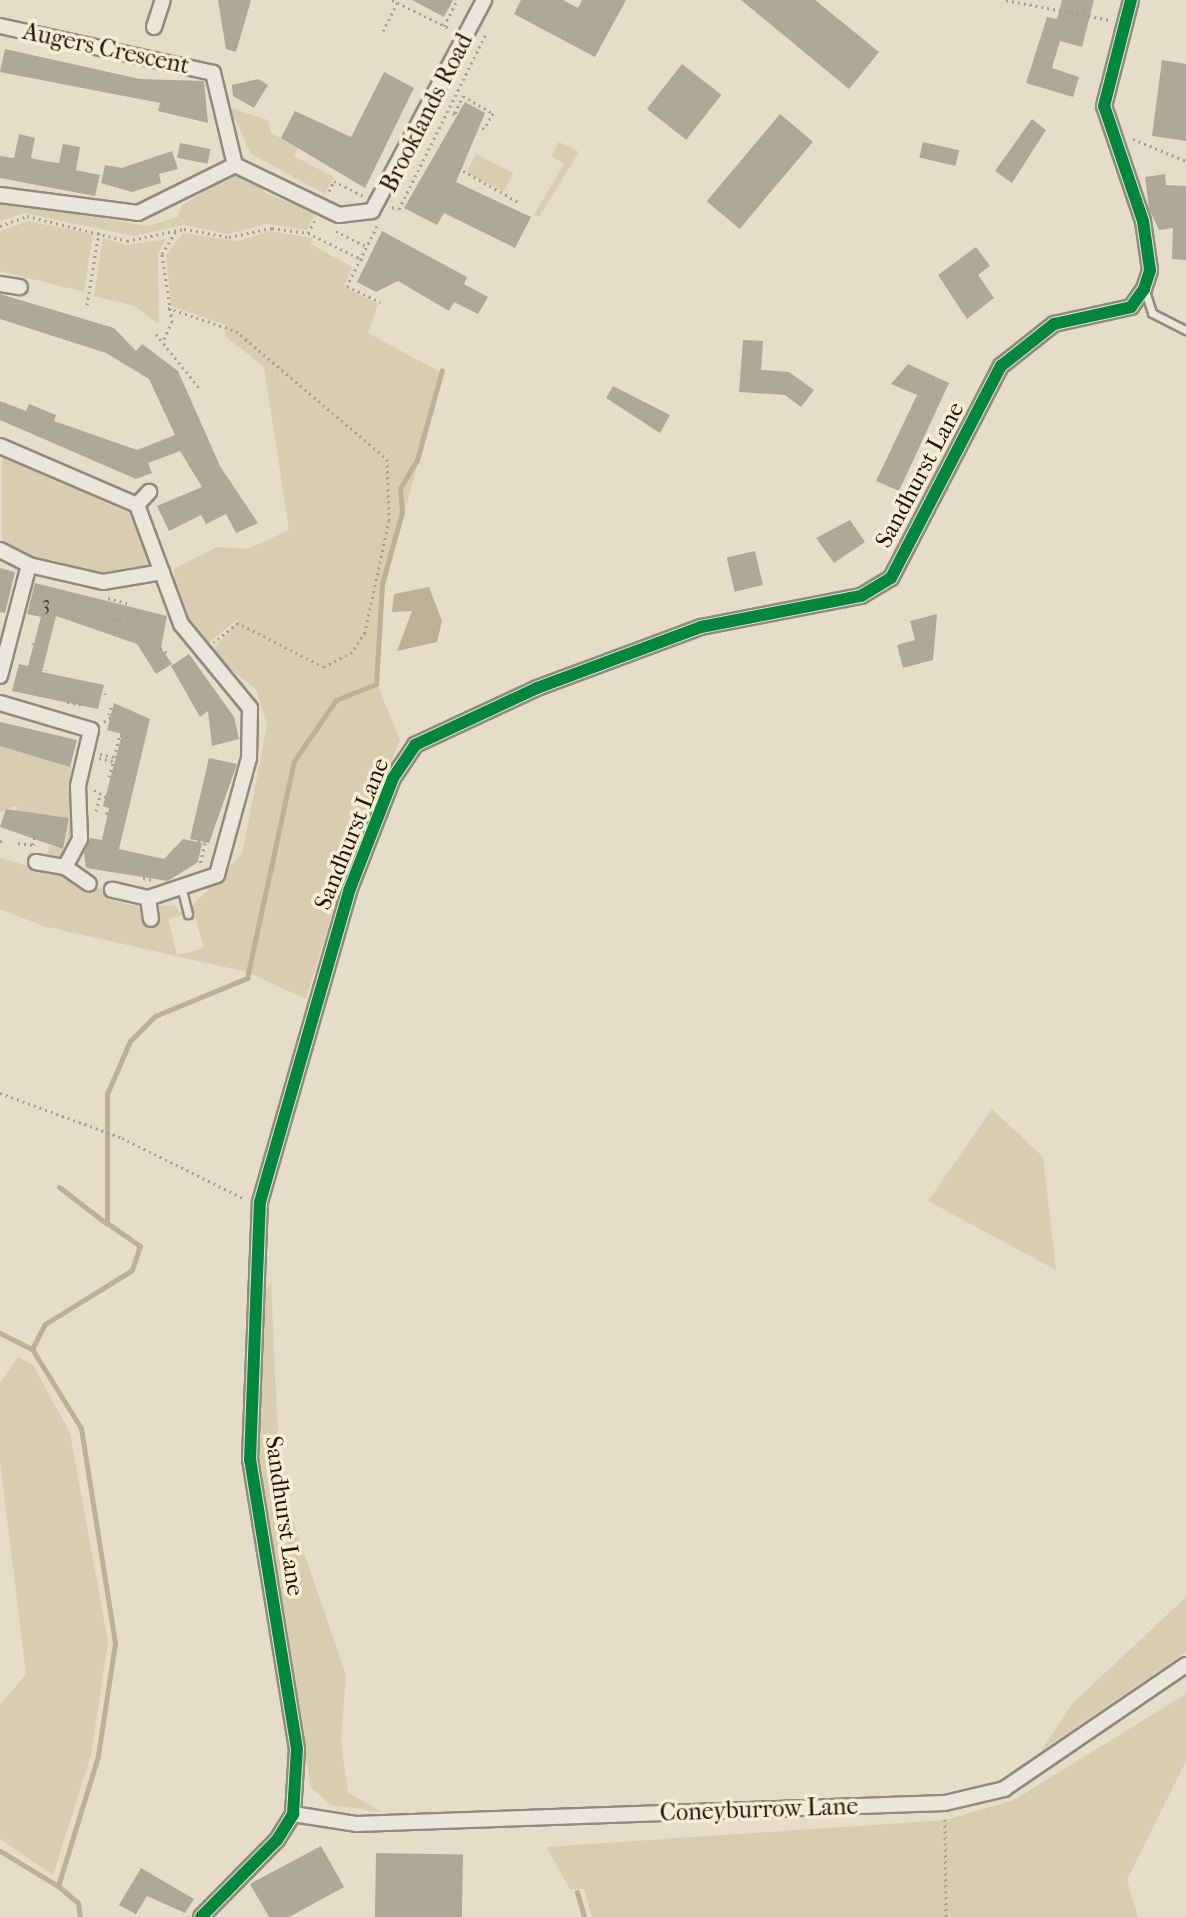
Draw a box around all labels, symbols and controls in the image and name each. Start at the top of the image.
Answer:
street label: Augers Crescent [20,17,192,81]
street label: Brooklands Road [375,29,479,197]
street label: Sandhurst Lane [869,397,971,553]
house number: 3 [42,591,50,615]
street label: Sandhurst Lane [308,754,396,914]
street label: Sandhurst Lane [259,1434,309,1598]
street label: Coneyburrow Lane [659,1792,859,1828]

